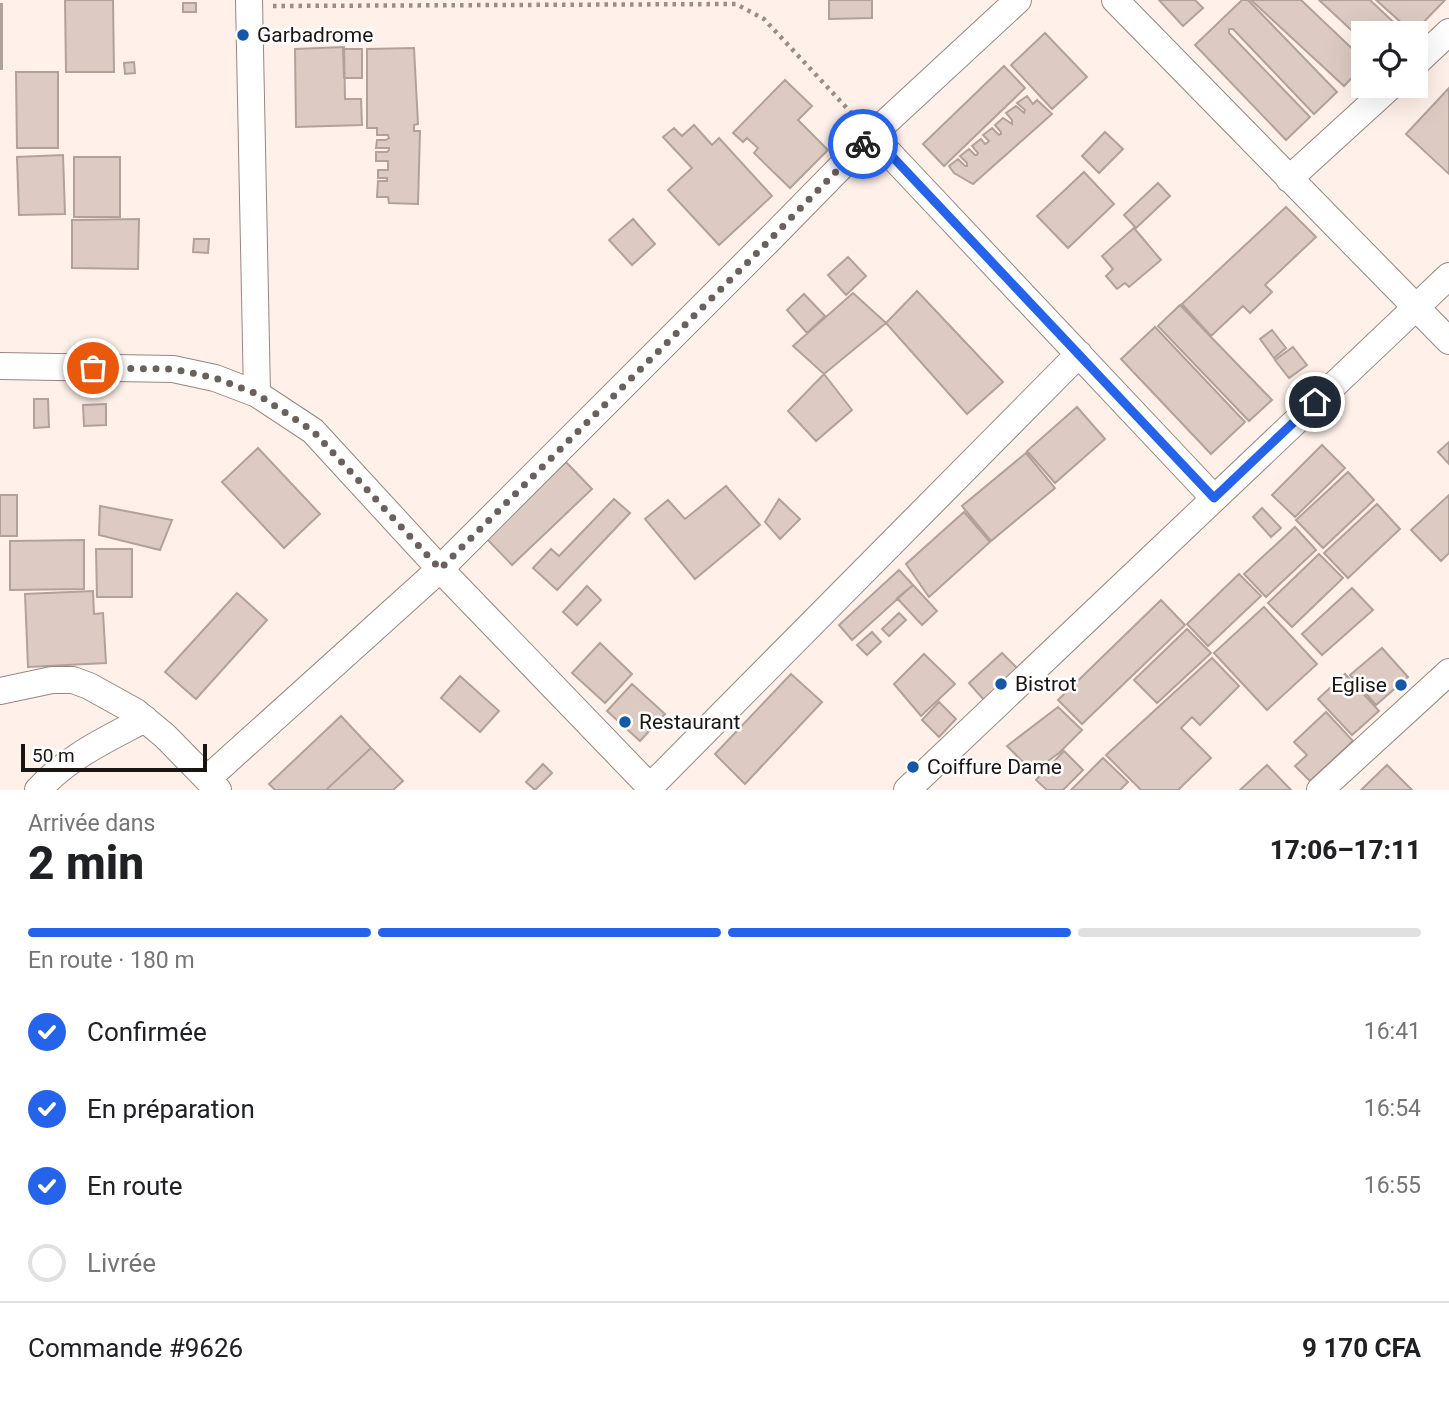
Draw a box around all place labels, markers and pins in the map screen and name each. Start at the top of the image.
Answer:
place label: Garbadrome [257,23,373,47]
marker: Garbadrome [235,27,251,43]
pin [63,338,123,398]
pin [1285,372,1345,432]
place label: Bistrot [1015,672,1077,696]
place label: Eglise [1331,673,1387,697]
marker: Bistrot [993,676,1009,692]
marker: Eglise [1393,677,1409,693]
place label: Restaurant [639,710,741,734]
marker: Restaurant [617,714,633,730]
place label: Coiffure Dame [927,755,1062,779]
marker: Coiffure Dame [905,759,921,775]

